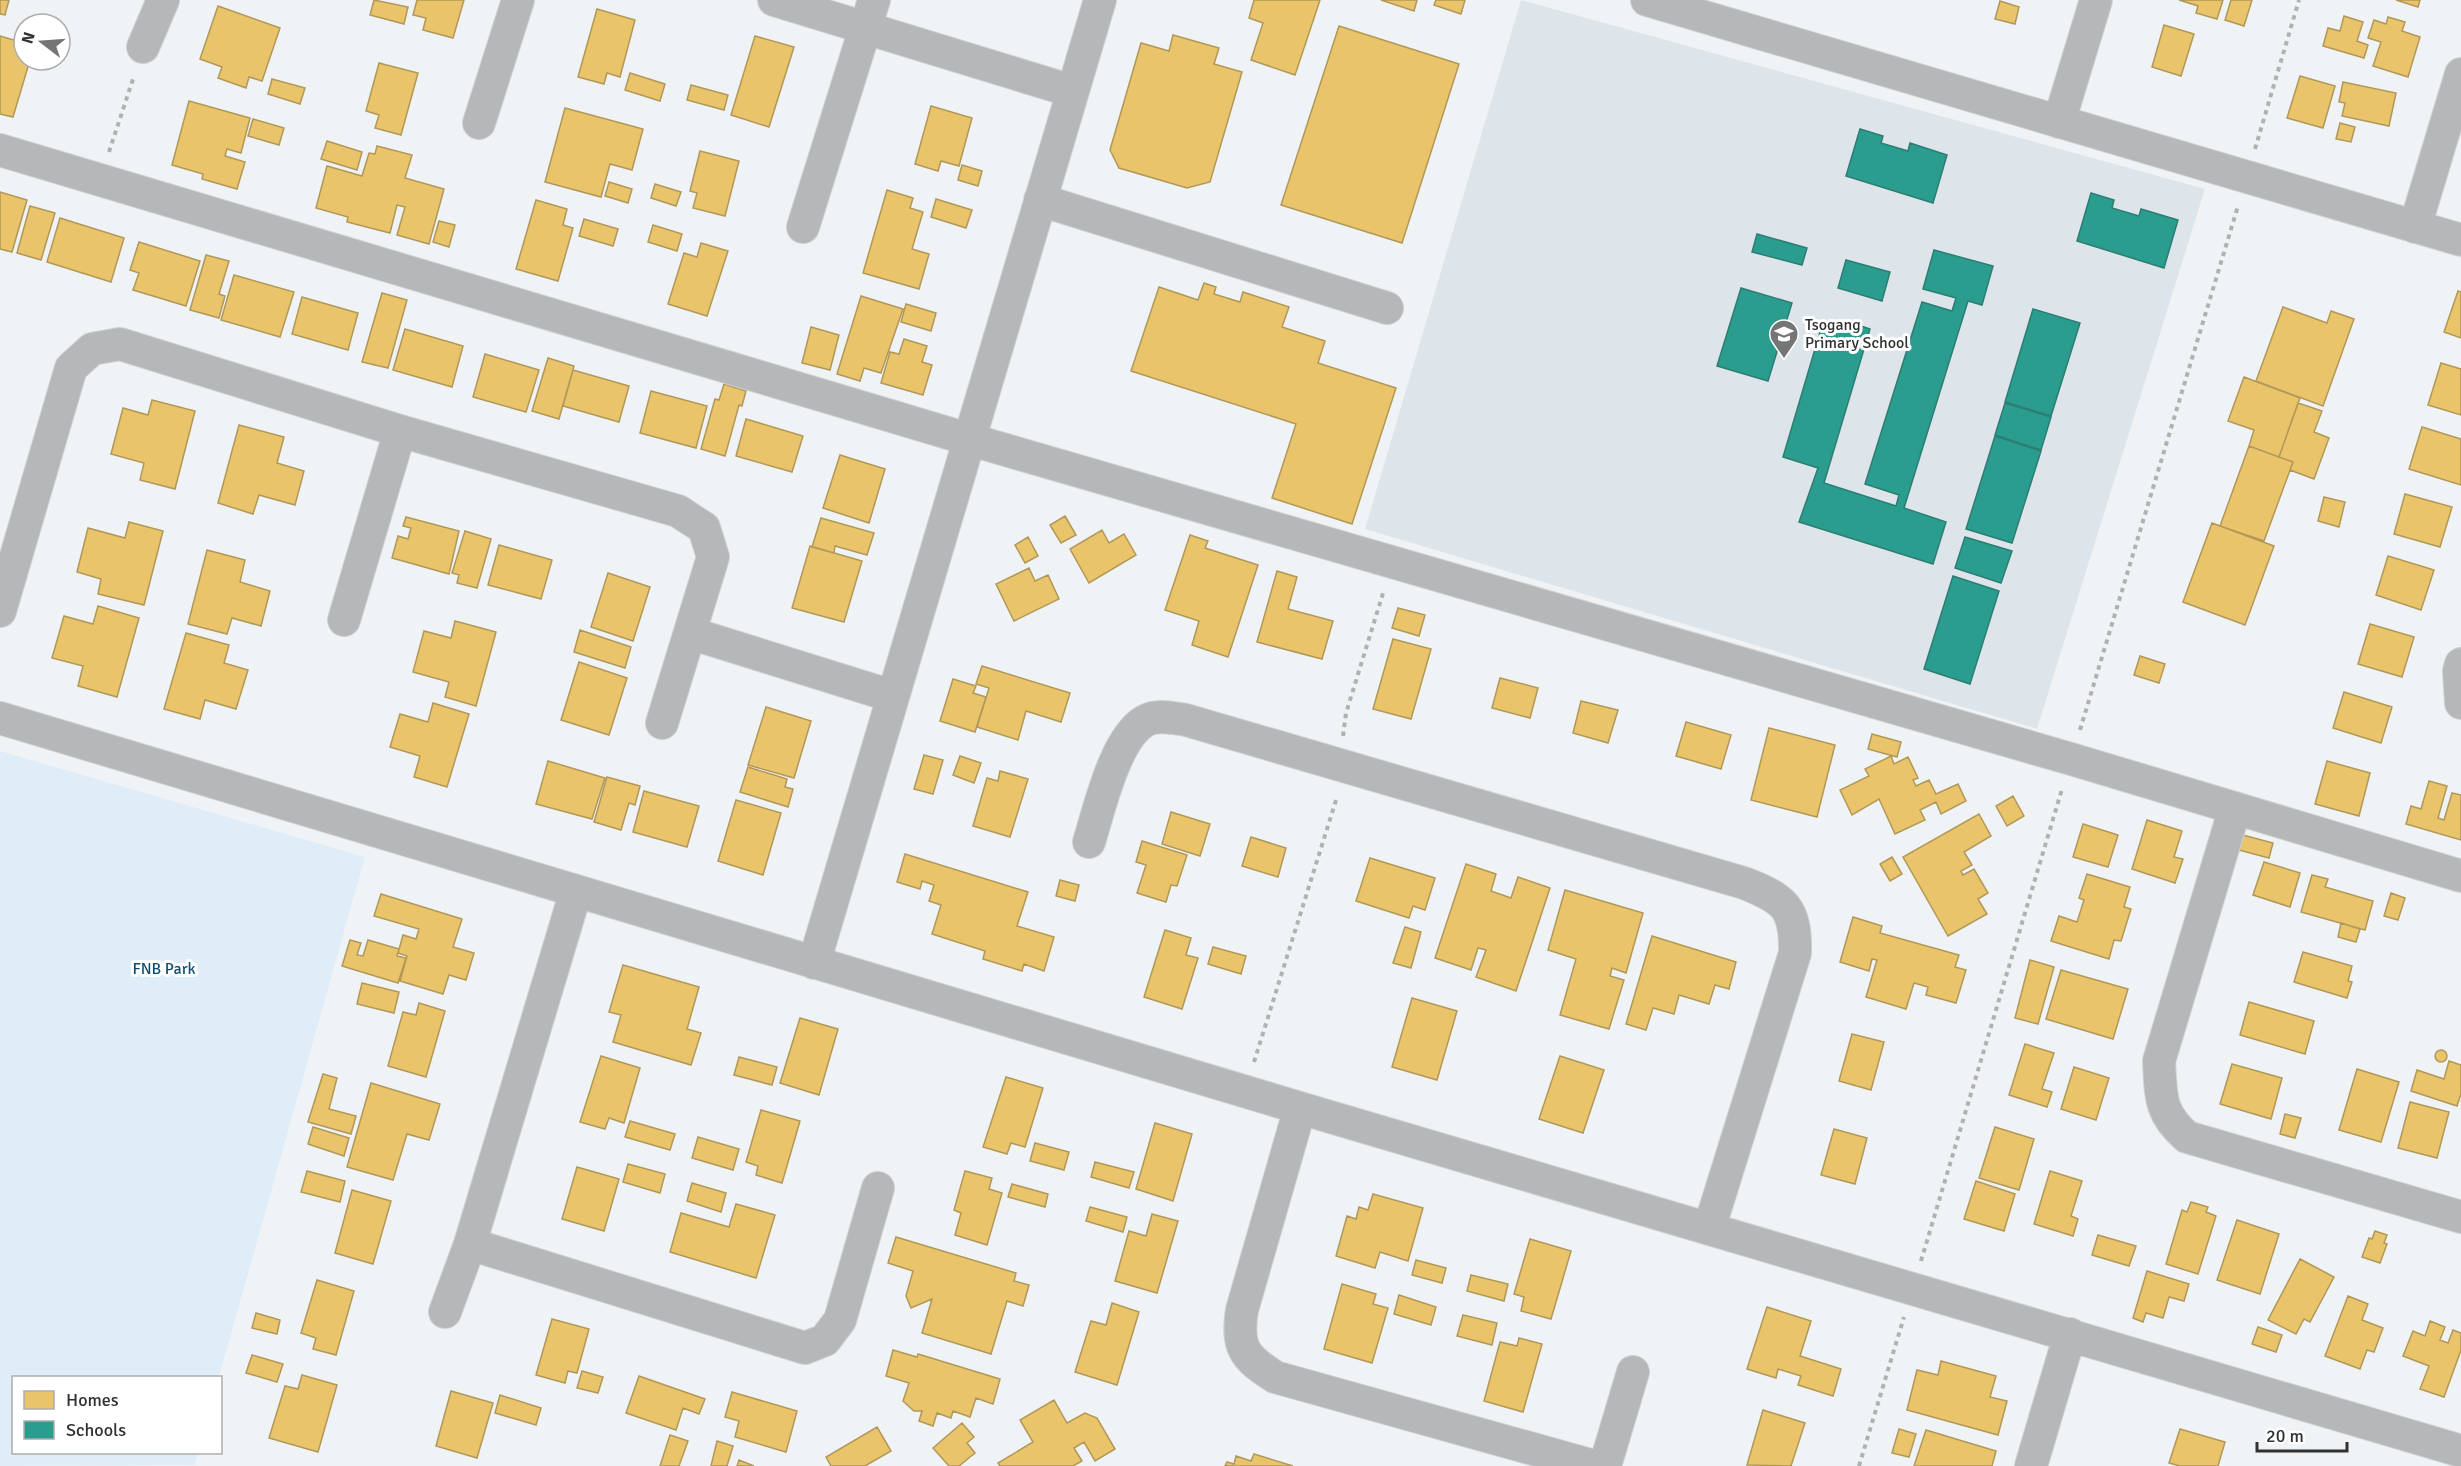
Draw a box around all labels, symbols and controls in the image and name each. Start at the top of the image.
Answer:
north arrow [12,12,72,72]
text: N [17,30,40,46]
place label: Tsogang Primary School [1805,315,1909,353]
school or university icon: Tsogang Primary School [1768,318,1800,360]
park label: FNB Park [132,959,196,979]
legend [12,1376,222,1454]
text: Homes [66,1389,119,1411]
scale bar [2257,1415,2347,1453]
text: Schools [66,1419,126,1441]
text: 20 m [2266,1425,2304,1447]

